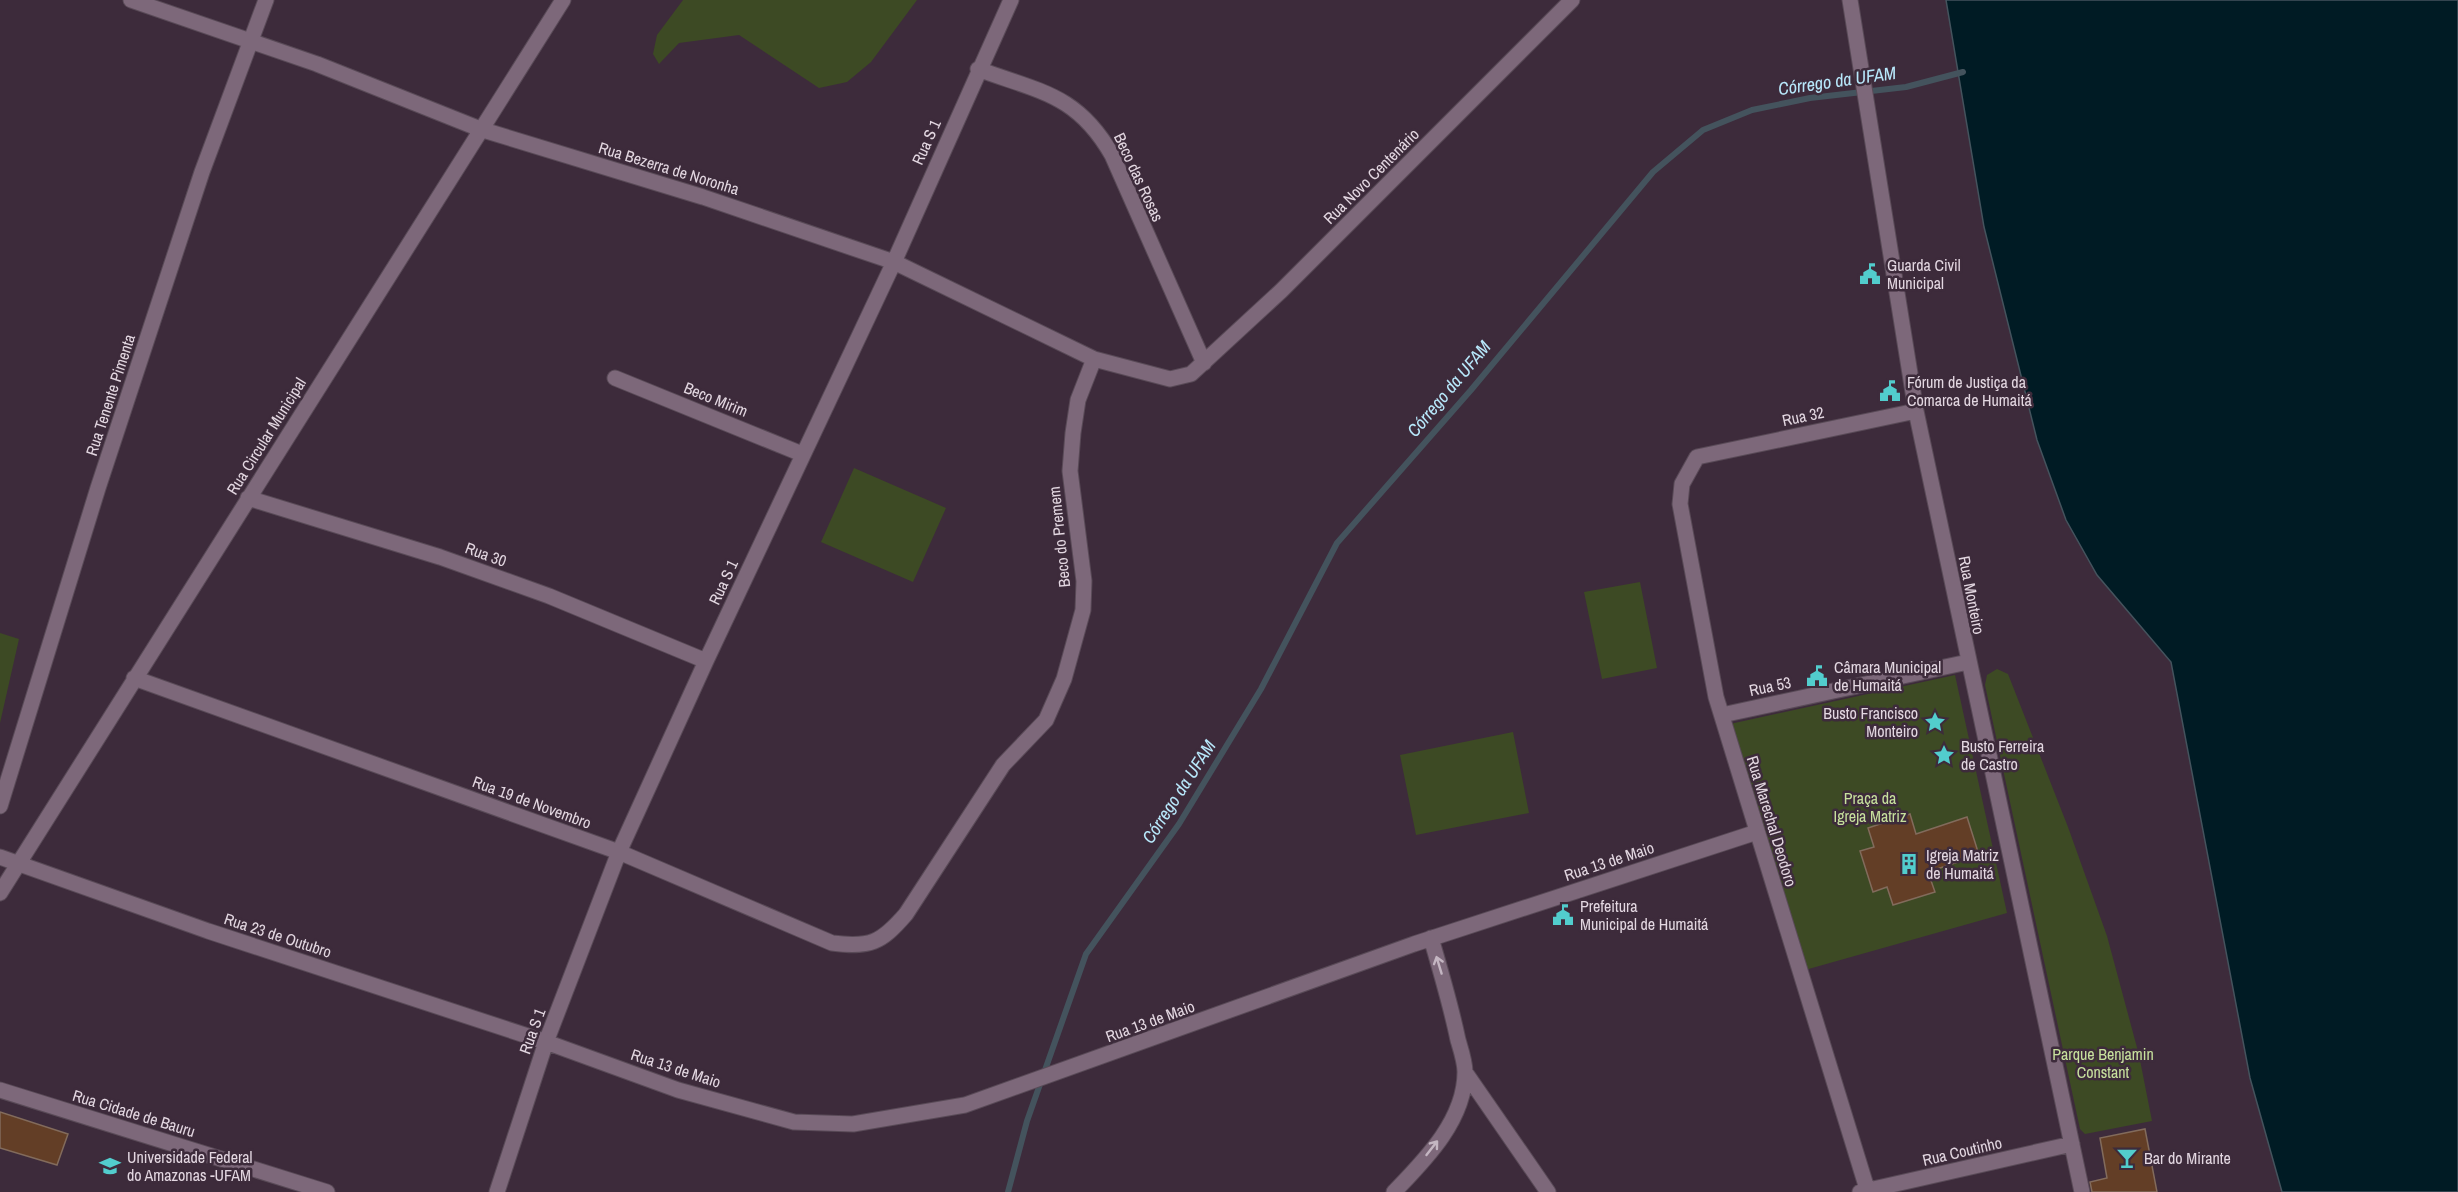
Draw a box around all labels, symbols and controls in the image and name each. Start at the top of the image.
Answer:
water label: Córrego da UFAM [1776,60,1898,101]
street label: Rua S 1 [906,115,946,168]
street label: Rua Novo Centenário [1318,123,1424,229]
street label: Beco das Rosas [1109,129,1169,225]
street label: Rua Bezerra de Noronha [596,136,743,200]
place label: Guarda Civil Municipal [1887,254,1961,294]
public building icon: Guarda Civil Municipal [1858,262,1882,286]
street label: Rua Tenente Pimenta [80,331,140,459]
water label: Córrego da UFAM [1401,335,1497,442]
place label: Fórum de Justiça da Comarca de Humaitá [1907,371,2032,411]
street label: Rua Circular Municipal [221,373,311,499]
street label: Beco Mirim [681,376,751,422]
public building icon: Fórum de Justiça da Comarca de Humaitá [1878,379,1902,403]
street label: Rua 32 [1780,401,1826,431]
street label: Beco do Premem [1043,485,1075,589]
street label: Rua 30 [462,536,510,572]
street label: Rua Monteiro [1954,554,1990,636]
street label: Rua S 1 [703,555,743,608]
place label: Câmara Municipal de Humaitá [1834,656,1941,696]
public building icon: Câmara Municipal de Humaitá [1805,664,1829,688]
street label: Rua 53 [1747,671,1793,701]
place label: Busto Francisco Monteiro [1823,702,1918,742]
place icon: Busto Francisco Monteiro [1923,710,1947,734]
water label: Córrego da UFAM [1136,735,1222,848]
place label: Busto Ferreira de Castro [1961,735,2045,775]
place icon: Busto Ferreira de Castro [1932,743,1956,767]
street label: Rua Marechal Deodoro [1742,753,1802,889]
street label: Rua 19 de Novembro [470,770,594,834]
park label: Praça da Igreja Matriz [1834,787,1907,827]
street label: Rua 13 de Maio [1561,836,1657,886]
place label: Igreja Matriz de Humaitá [1926,844,1999,884]
building icon: Igreja Matriz de Humaitá [1897,852,1921,876]
place label: Prefeitura Municipal de Humaitá [1580,895,1709,935]
public building icon: Prefeitura Municipal de Humaitá [1551,903,1575,927]
street label: Rua 23 de Outubro [222,907,334,963]
one-way arrow [1433,956,1444,975]
street label: Rua 13 de Maio [1102,995,1198,1047]
street label: Rua S 1 [514,1004,551,1057]
street label: Rua 13 de Maio [628,1043,724,1093]
park label: Parque Benjamin Constant [2052,1043,2154,1083]
street label: Rua Cidade de Bauru [70,1084,198,1142]
street label: Rua Coutinho [1920,1131,2004,1171]
one-way arrow [1426,1141,1439,1157]
place label: Universidade Federal do Amazonas -UFAM [127,1146,253,1186]
bar icon: Bar do Mirante [2115,1146,2139,1170]
place label: Bar do Mirante [2144,1147,2231,1169]
school or university icon: Universidade Federal do Amazonas -UFAM [98,1154,122,1178]

